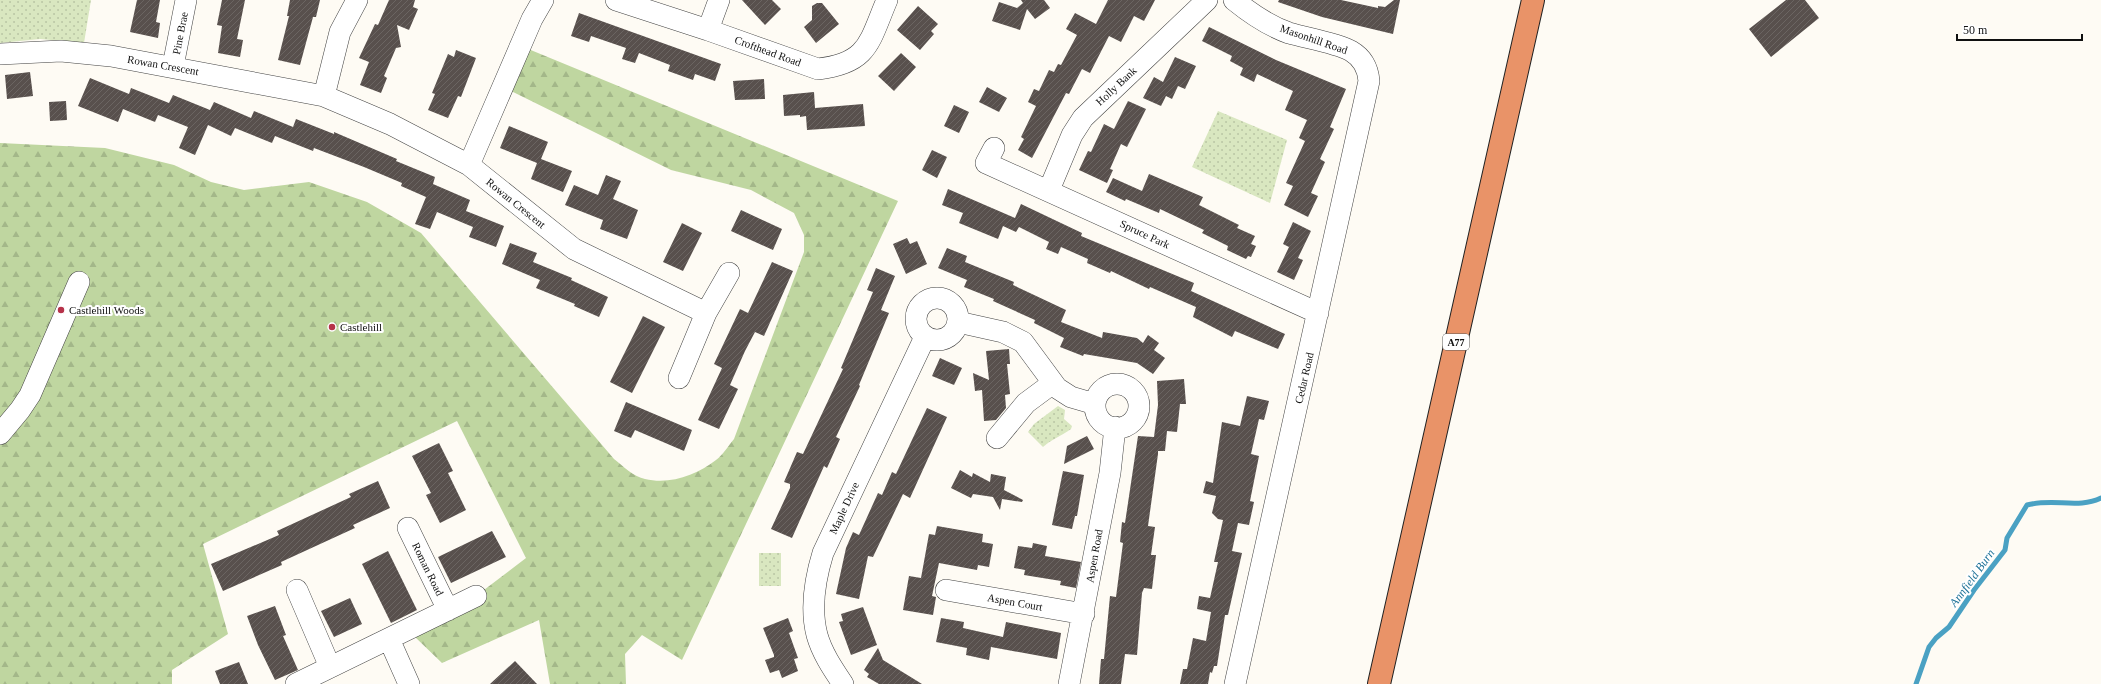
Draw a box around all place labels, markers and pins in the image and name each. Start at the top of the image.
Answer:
place label: Castlehill Woods [69,304,144,316]
marker: Castlehill Woods [56,305,66,315]
place label: Castlehill [340,321,382,333]
marker: Castlehill [327,322,337,332]

